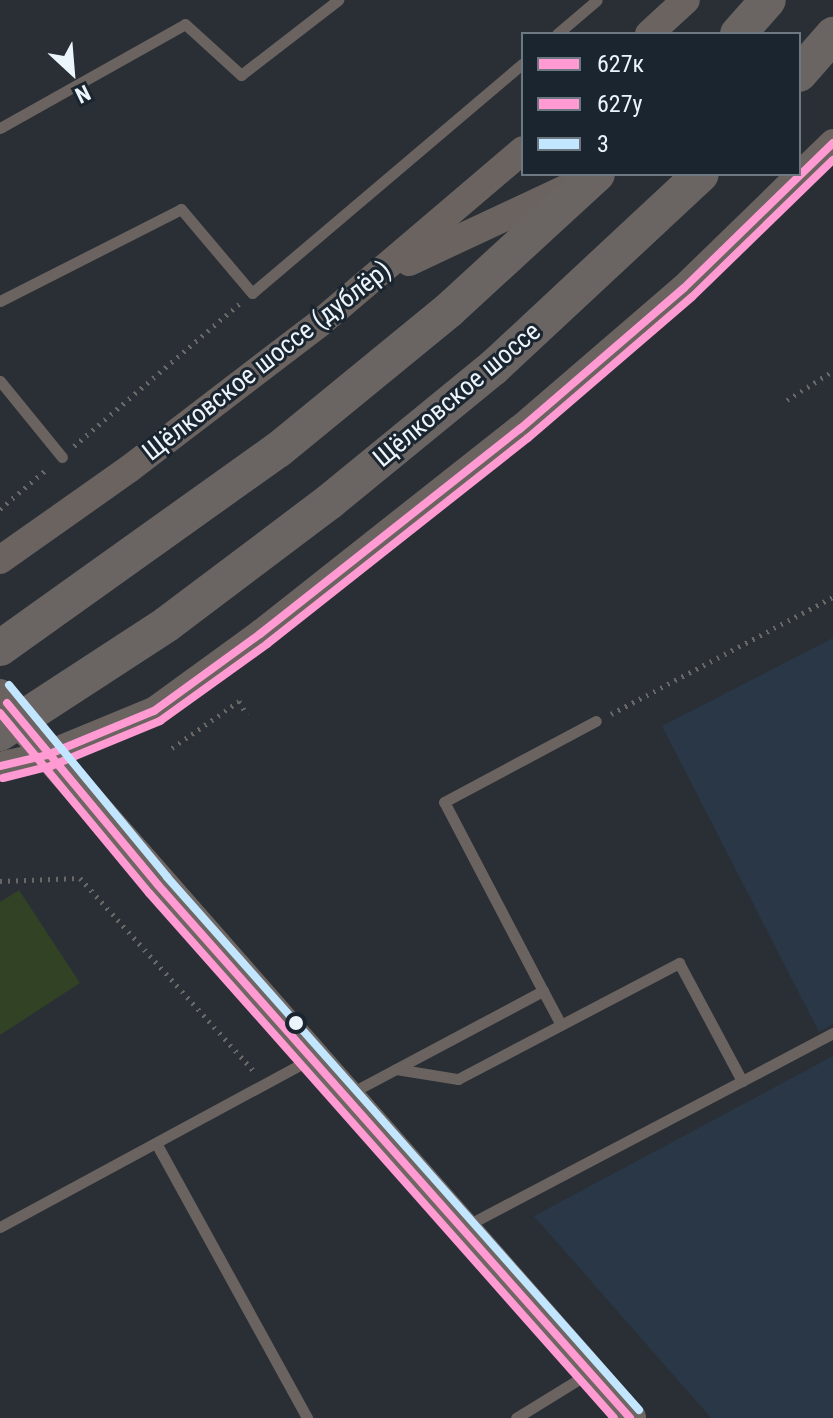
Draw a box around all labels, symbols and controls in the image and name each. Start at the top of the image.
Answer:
north arrow [32,32,112,112]
legend [521,32,801,176]
text: 627к [597,50,644,78]
text: N [71,80,94,108]
text: 627у [597,90,643,118]
text: 3 [597,130,609,158]
street label: Щёлковское шоссе (дублёр) [137,254,397,468]
street label: Щёлковское шоссе [367,316,547,474]
unlabelled marker [288,1015,304,1031]

